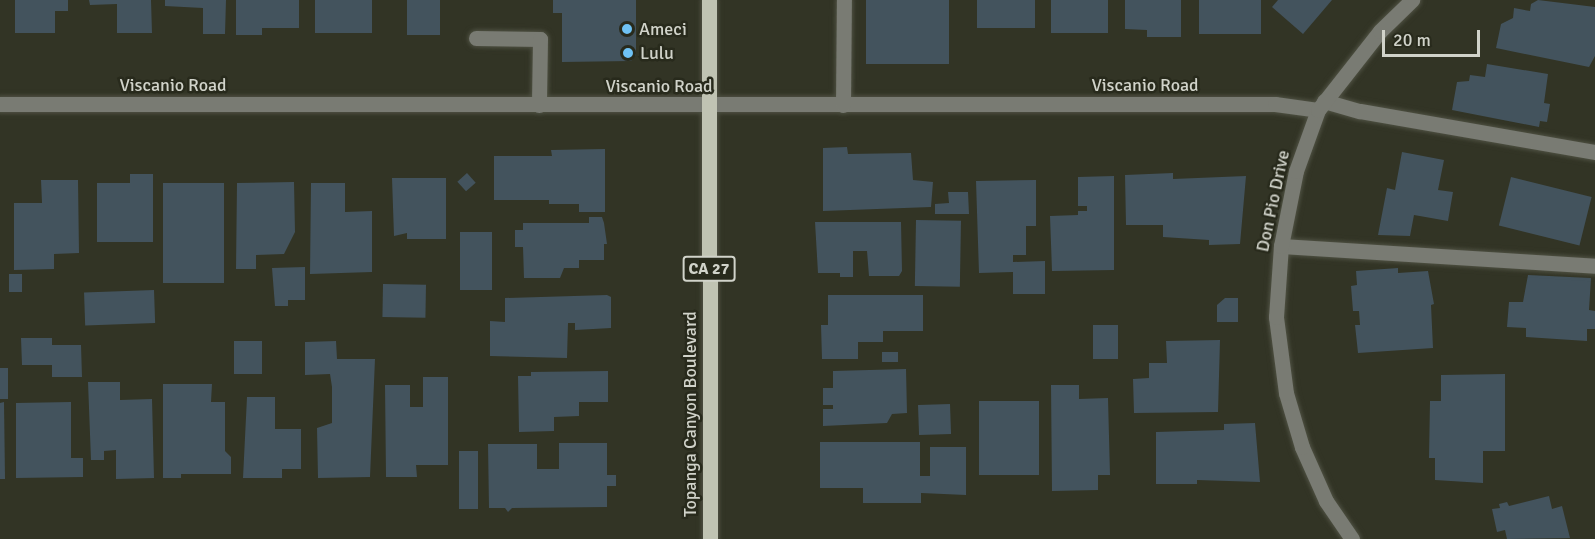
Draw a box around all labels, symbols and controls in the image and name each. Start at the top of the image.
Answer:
place label: Ameci [639,18,687,40]
scale bar [1385,18,1482,56]
marker: Ameci [620,22,634,36]
text: 20 m [1393,29,1431,51]
place label: Lulu [640,42,674,64]
marker: Lulu [621,46,635,60]
street label: Viscanio Road [119,74,227,96]
street label: Viscanio Road [1091,74,1199,96]
street label: Viscanio Road [605,75,713,97]
street label: Don Pio Drive [1252,148,1294,254]
road number: CA 27 [682,256,736,282]
street label: Topanga Canyon Boulevard [679,311,701,517]

